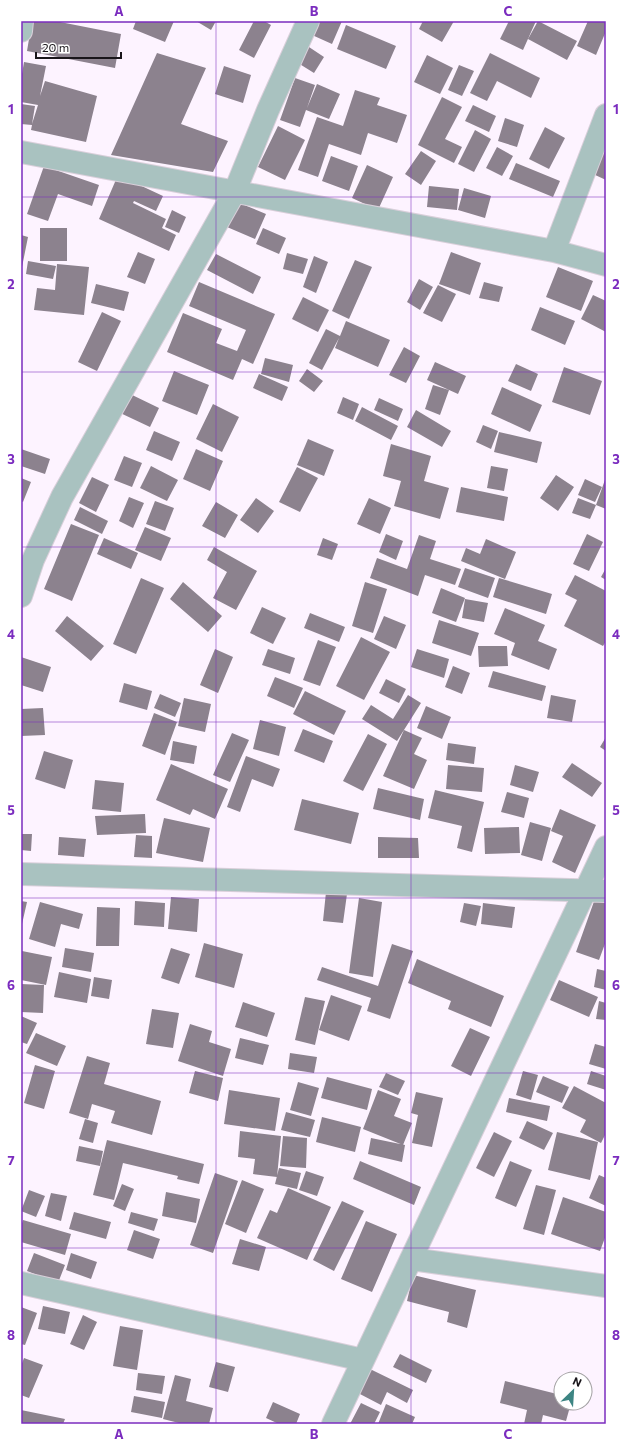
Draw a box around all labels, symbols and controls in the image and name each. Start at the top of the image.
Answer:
text: A [114,3,124,19]
text: B [310,3,319,19]
text: C [504,3,513,19]
scale bar [36,34,121,60]
text: 20 m [42,40,69,54]
text: 1 [8,101,14,117]
text: 1 [613,101,619,117]
text: 2 [7,276,15,292]
text: 2 [612,276,620,292]
text: 3 [7,451,15,467]
text: 3 [612,451,620,467]
text: 4 [7,626,15,642]
text: 4 [612,626,620,642]
text: 5 [7,802,15,818]
text: 5 [612,802,620,818]
text: 6 [7,977,15,993]
text: 6 [612,977,620,993]
text: 7 [7,1152,15,1168]
text: 7 [612,1152,620,1168]
text: 8 [7,1327,15,1343]
text: 8 [612,1327,620,1343]
north arrow [553,1371,593,1411]
text: N [571,1374,584,1389]
text: A [114,1426,124,1442]
text: B [310,1426,319,1442]
text: C [504,1426,513,1442]

